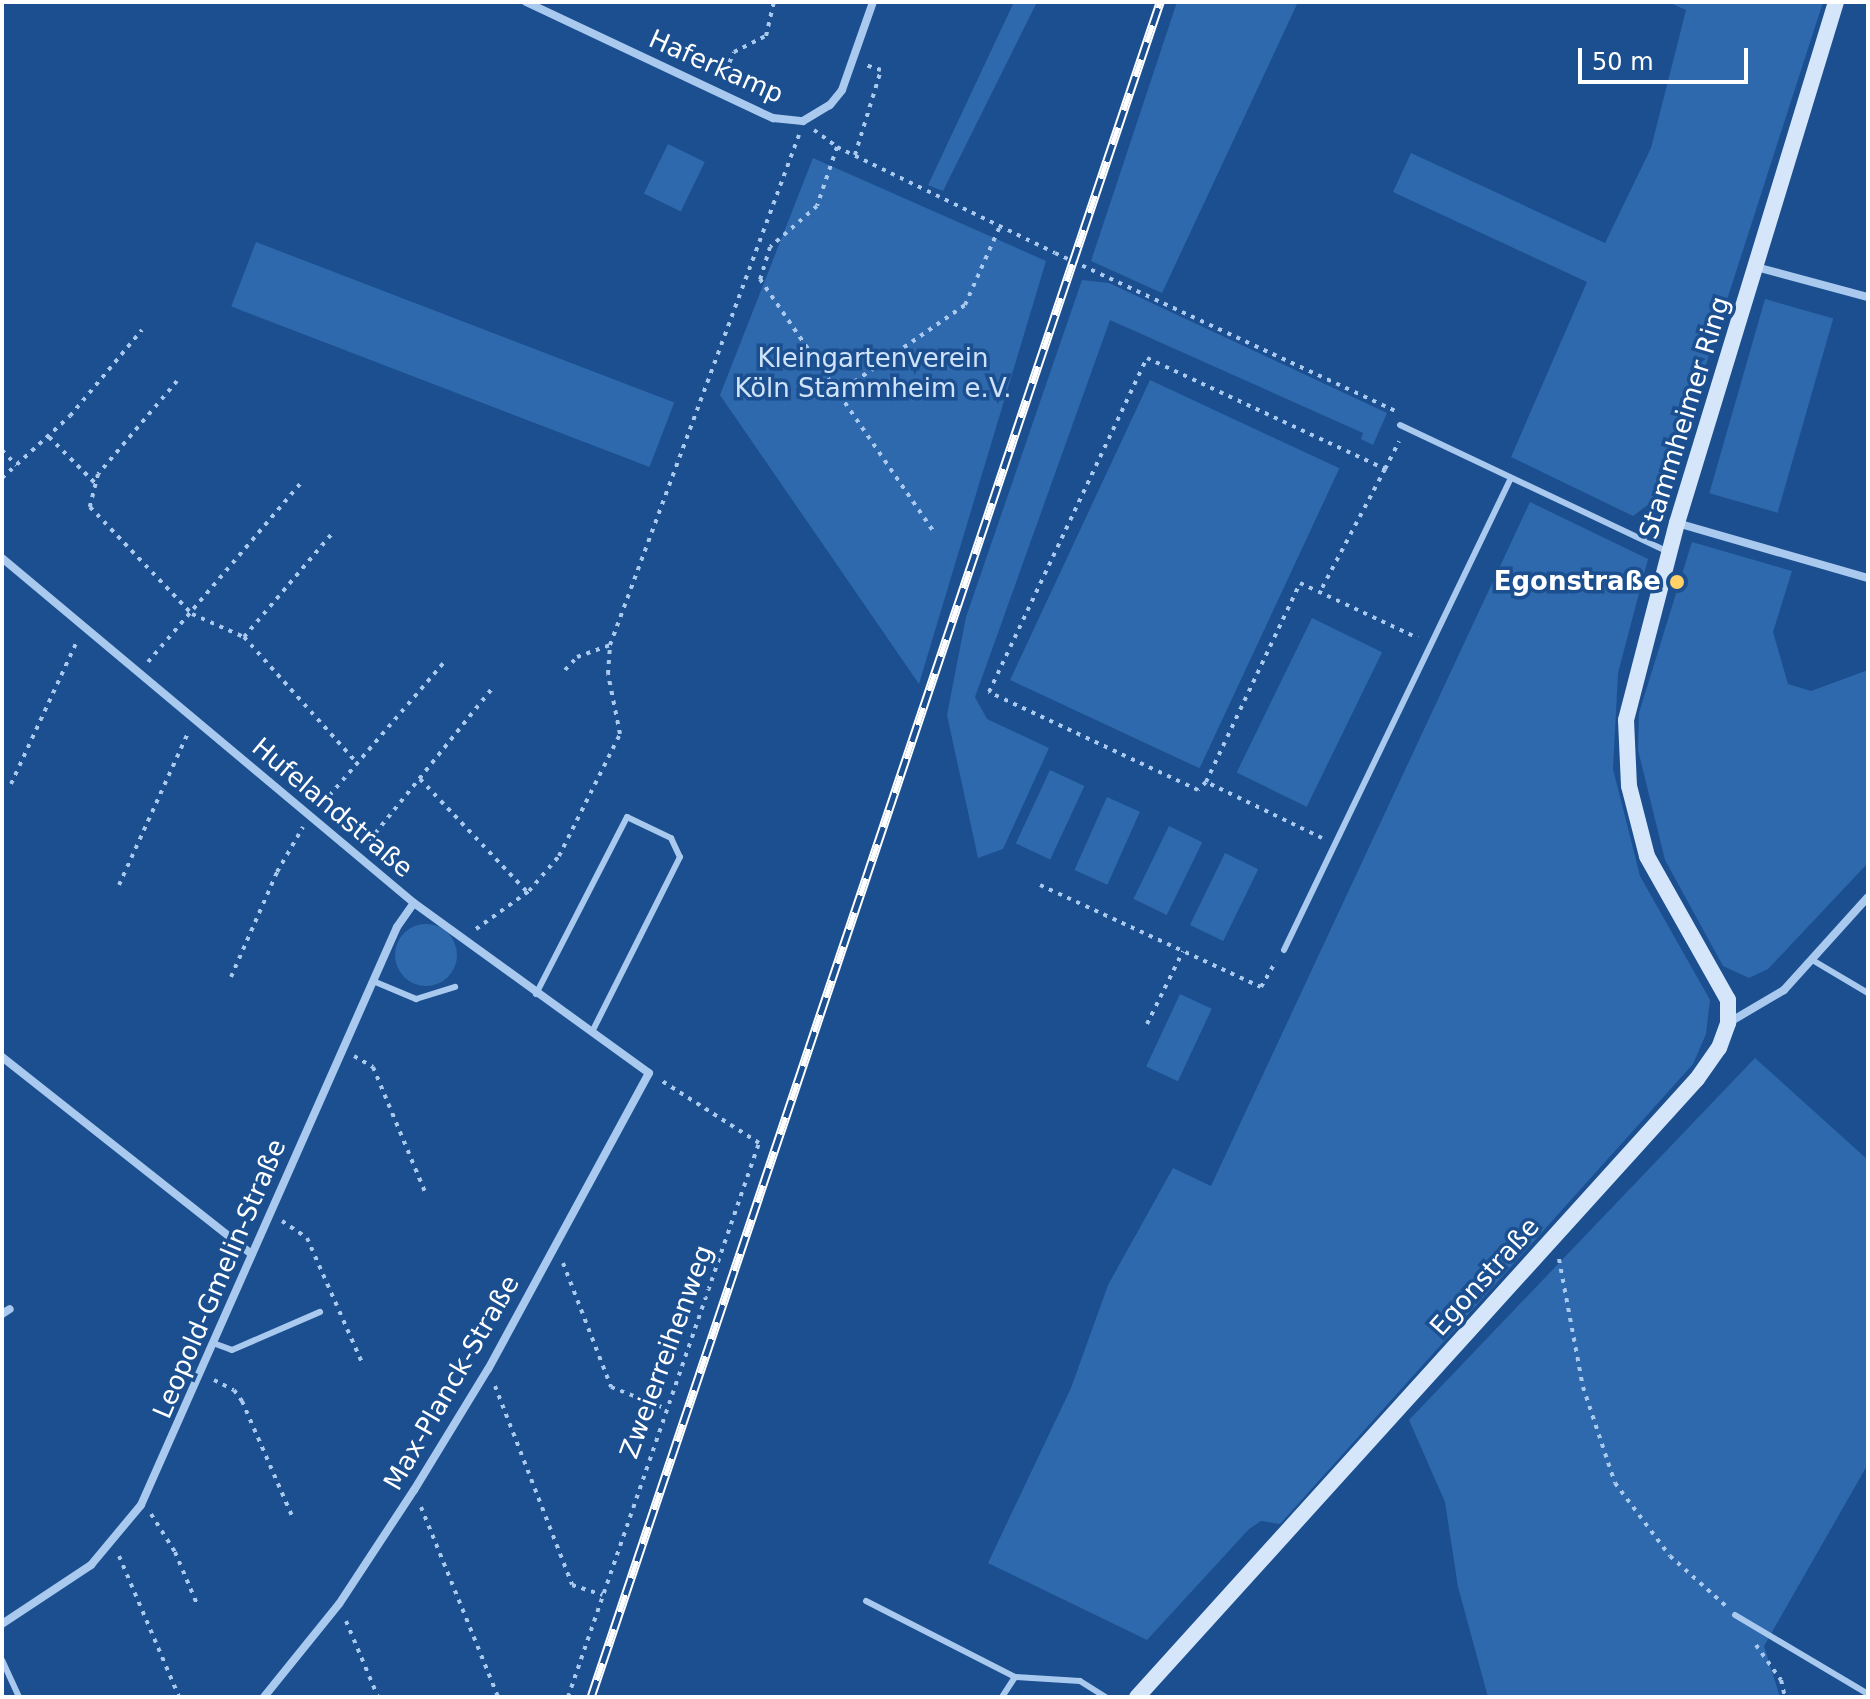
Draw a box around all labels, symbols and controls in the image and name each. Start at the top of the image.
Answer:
street label: Haferkamp [644,24,788,110]
scale bar [1582,32,1752,82]
text: 50 m [1592,48,1654,76]
street label: Stammheimer Ring [1633,293,1737,543]
park label: Kleingartenverein Köln Stammheim e.V. [734,343,1012,404]
place label: Egonstraße [1494,566,1661,598]
marker: Egonstraße [1668,573,1686,591]
street label: Hufelandstraße [245,732,419,884]
street label: Leopold-Gmelin-Straße [147,1135,293,1423]
street label: Egonstraße [1424,1212,1546,1342]
street label: Zweierreihenweg [614,1241,720,1463]
street label: Max-Planck-Straße [378,1270,526,1496]

